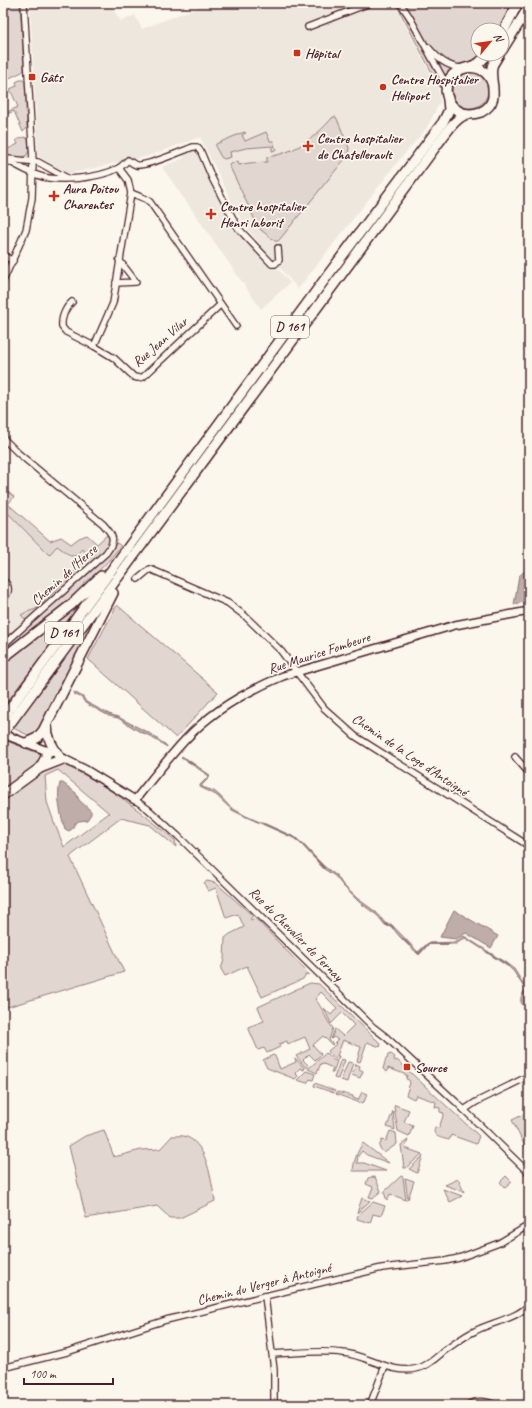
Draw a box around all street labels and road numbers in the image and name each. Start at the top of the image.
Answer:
street label: Rue Jean Vilar [129,313,192,371]
road number: D 161 [271,316,309,338]
street label: Chemin de l'Herse [28,540,102,609]
road number: D 161 [45,622,83,644]
street label: Rue Maurice Fombeure [266,628,373,677]
street label: Chemin de la Loge d'Antoigné [349,710,473,801]
street label: Rue du Chevalier de Ternay [246,884,347,985]
street label: Chemin du Verger à Antoigné [195,1259,335,1309]

